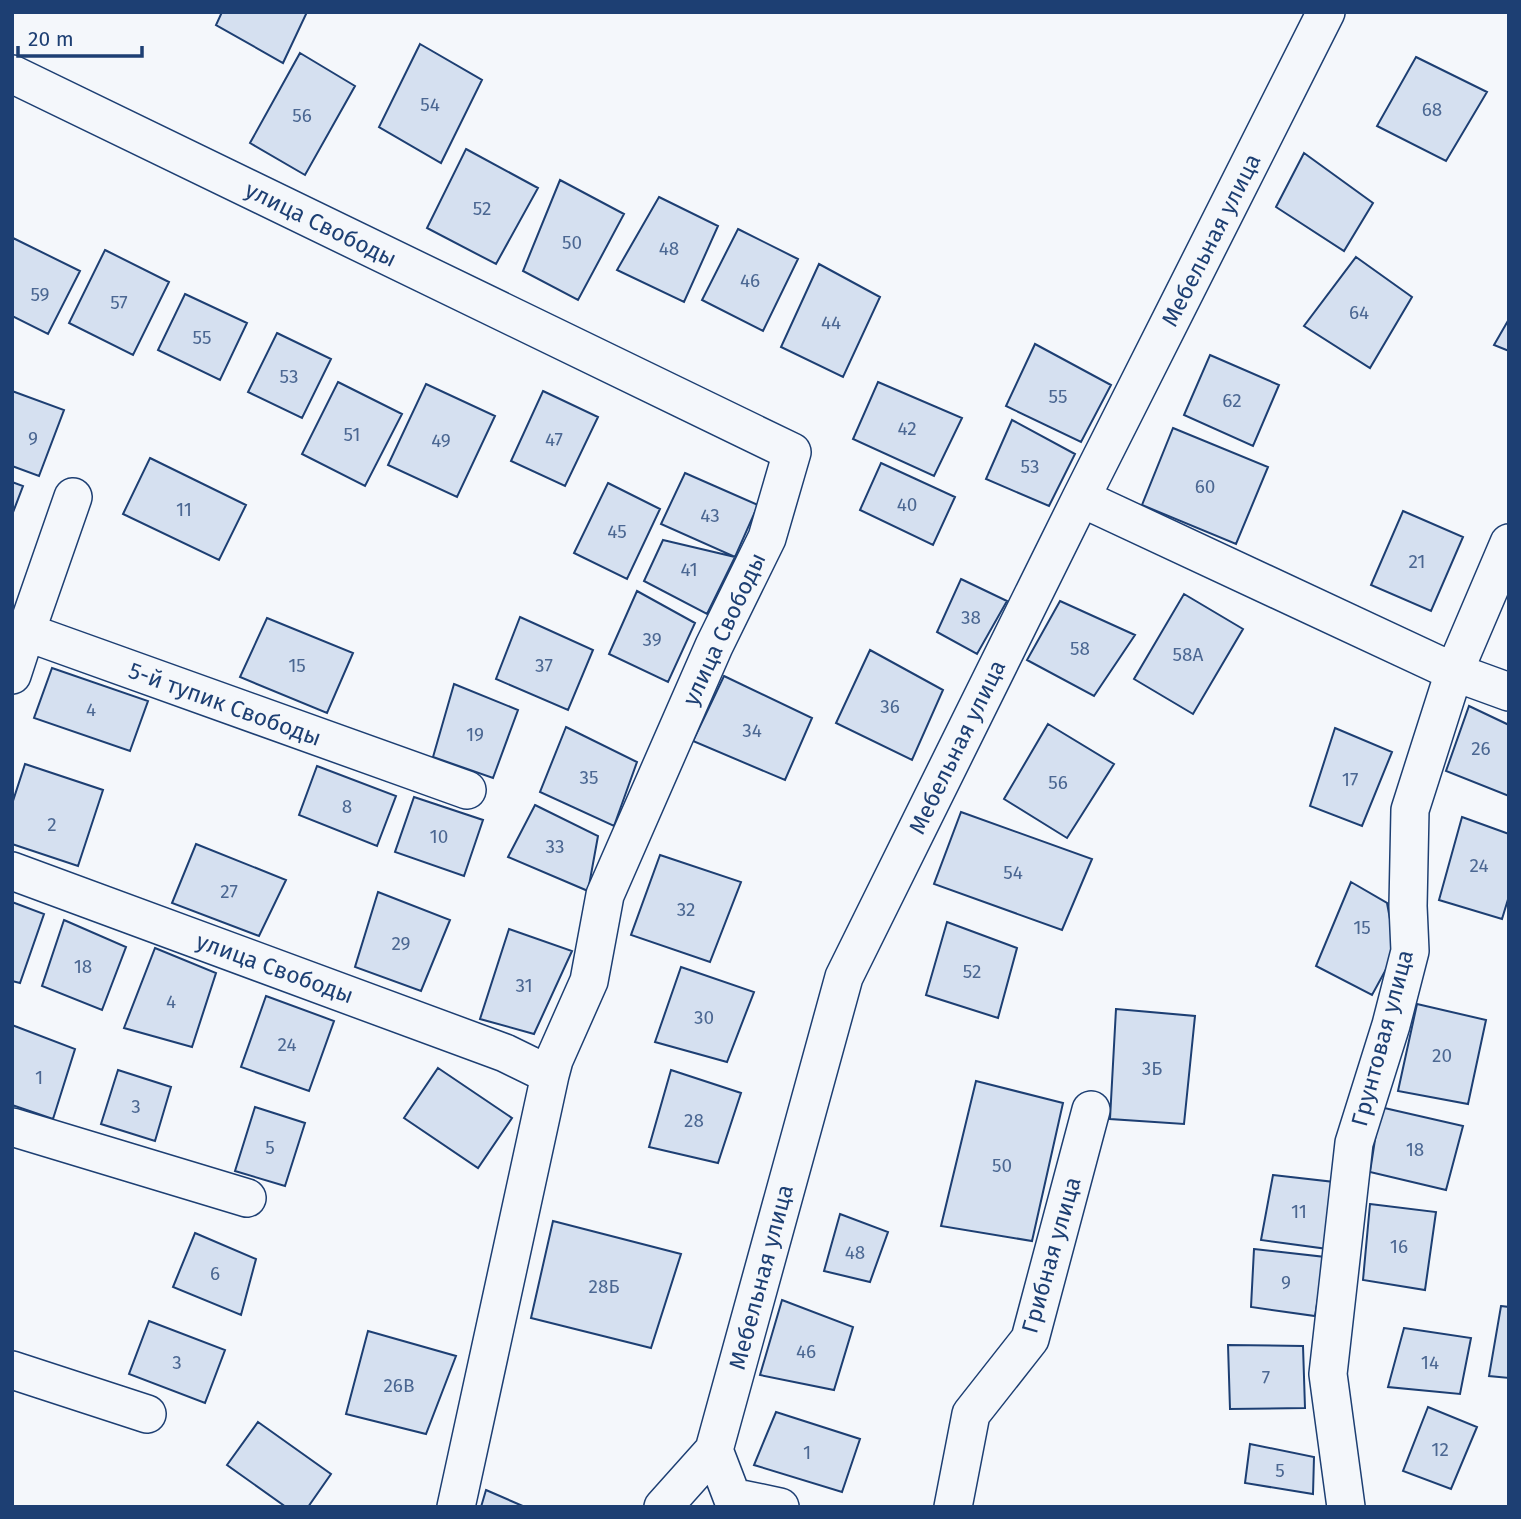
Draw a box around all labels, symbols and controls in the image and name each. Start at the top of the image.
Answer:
scale bar [18,14,142,58]
text: 20 m [28,26,74,52]
house number: 54 [420,93,440,116]
house number: 68 [1422,98,1442,121]
house number: 56 [292,104,312,127]
street label: Мебельная улица [1155,149,1267,331]
street label: улица Свободы [241,175,401,273]
house number: 52 [473,197,491,220]
house number: 50 [562,231,582,254]
house number: 48 [659,237,679,260]
house number: 46 [740,269,760,292]
house number: 59 [30,283,50,306]
house number: 57 [110,291,128,314]
house number: 64 [1349,301,1369,324]
house number: 44 [821,311,841,334]
house number: 55 [193,326,211,349]
house number: 53 [280,365,298,388]
house number: 55 [1049,385,1067,408]
house number: 62 [1222,389,1242,412]
house number: 42 [897,417,917,440]
house number: 51 [344,423,360,446]
house number: 9 [28,427,38,450]
house number: 47 [545,428,563,451]
house number: 49 [431,429,451,452]
house number: 53 [1021,455,1039,478]
house number: 60 [1195,475,1215,498]
house number: 40 [897,493,917,516]
house number: 11 [176,498,192,521]
house number: 43 [700,504,720,527]
house number: 45 [607,520,627,543]
street label: улица Свободы [676,548,772,710]
house number: 21 [1408,550,1426,573]
house number: 41 [680,558,698,581]
house number: 38 [961,606,981,629]
house number: 39 [642,628,662,651]
house number: 58 [1070,637,1090,660]
house number: 58А [1173,643,1204,666]
house number: 15 [288,654,306,677]
house number: 37 [535,654,553,677]
street label: Мебельная улица [903,655,1011,839]
street label: 5-й тупик Свободы [125,656,325,752]
house number: 36 [880,695,900,718]
house number: 4 [86,698,96,721]
house number: 34 [742,719,762,742]
house number: 19 [466,723,484,746]
house number: 26 [1471,737,1491,760]
house number: 35 [579,766,599,789]
house number: 17 [1342,768,1358,791]
house number: 56 [1048,771,1068,794]
house number: 8 [342,795,352,818]
house number: 2 [47,813,57,836]
house number: 10 [430,825,448,848]
house number: 33 [546,835,564,858]
house number: 24 [1469,854,1489,877]
house number: 54 [1003,861,1023,884]
house number: 27 [220,880,238,903]
house number: 32 [677,898,695,921]
house number: 15 [1353,916,1371,939]
street label: улица Свободы [193,927,357,1009]
house number: 29 [391,932,411,955]
street label: Грунтовая улица [1345,947,1419,1129]
house number: 18 [74,955,92,978]
house number: 52 [963,960,981,983]
house number: 31 [515,974,533,997]
house number: 4 [166,990,176,1013]
house number: 30 [694,1006,714,1029]
house number: 24 [277,1033,297,1056]
house number: 20 [1432,1044,1452,1067]
house number: 3Б [1142,1057,1162,1080]
house number: 1 [35,1066,43,1089]
house number: 3 [131,1095,141,1118]
house number: 28 [684,1109,704,1132]
house number: 5 [265,1136,275,1159]
house number: 18 [1406,1138,1424,1161]
house number: 50 [992,1154,1012,1177]
street label: Грибная улица [1015,1174,1087,1336]
street label: Мебельная улица [723,1182,799,1372]
house number: 11 [1291,1200,1307,1223]
house number: 16 [1390,1235,1408,1258]
house number: 48 [845,1241,865,1264]
house number: 6 [210,1262,220,1285]
house number: 9 [1281,1271,1291,1294]
house number: 28Б [589,1275,619,1298]
house number: 46 [796,1340,816,1363]
house number: 3 [172,1351,182,1374]
house number: 14 [1421,1351,1439,1374]
house number: 7 [1262,1366,1270,1389]
house number: 26В [383,1374,415,1397]
house number: 12 [1431,1438,1449,1461]
house number: 1 [803,1441,811,1464]
house number: 5 [1275,1459,1285,1482]

